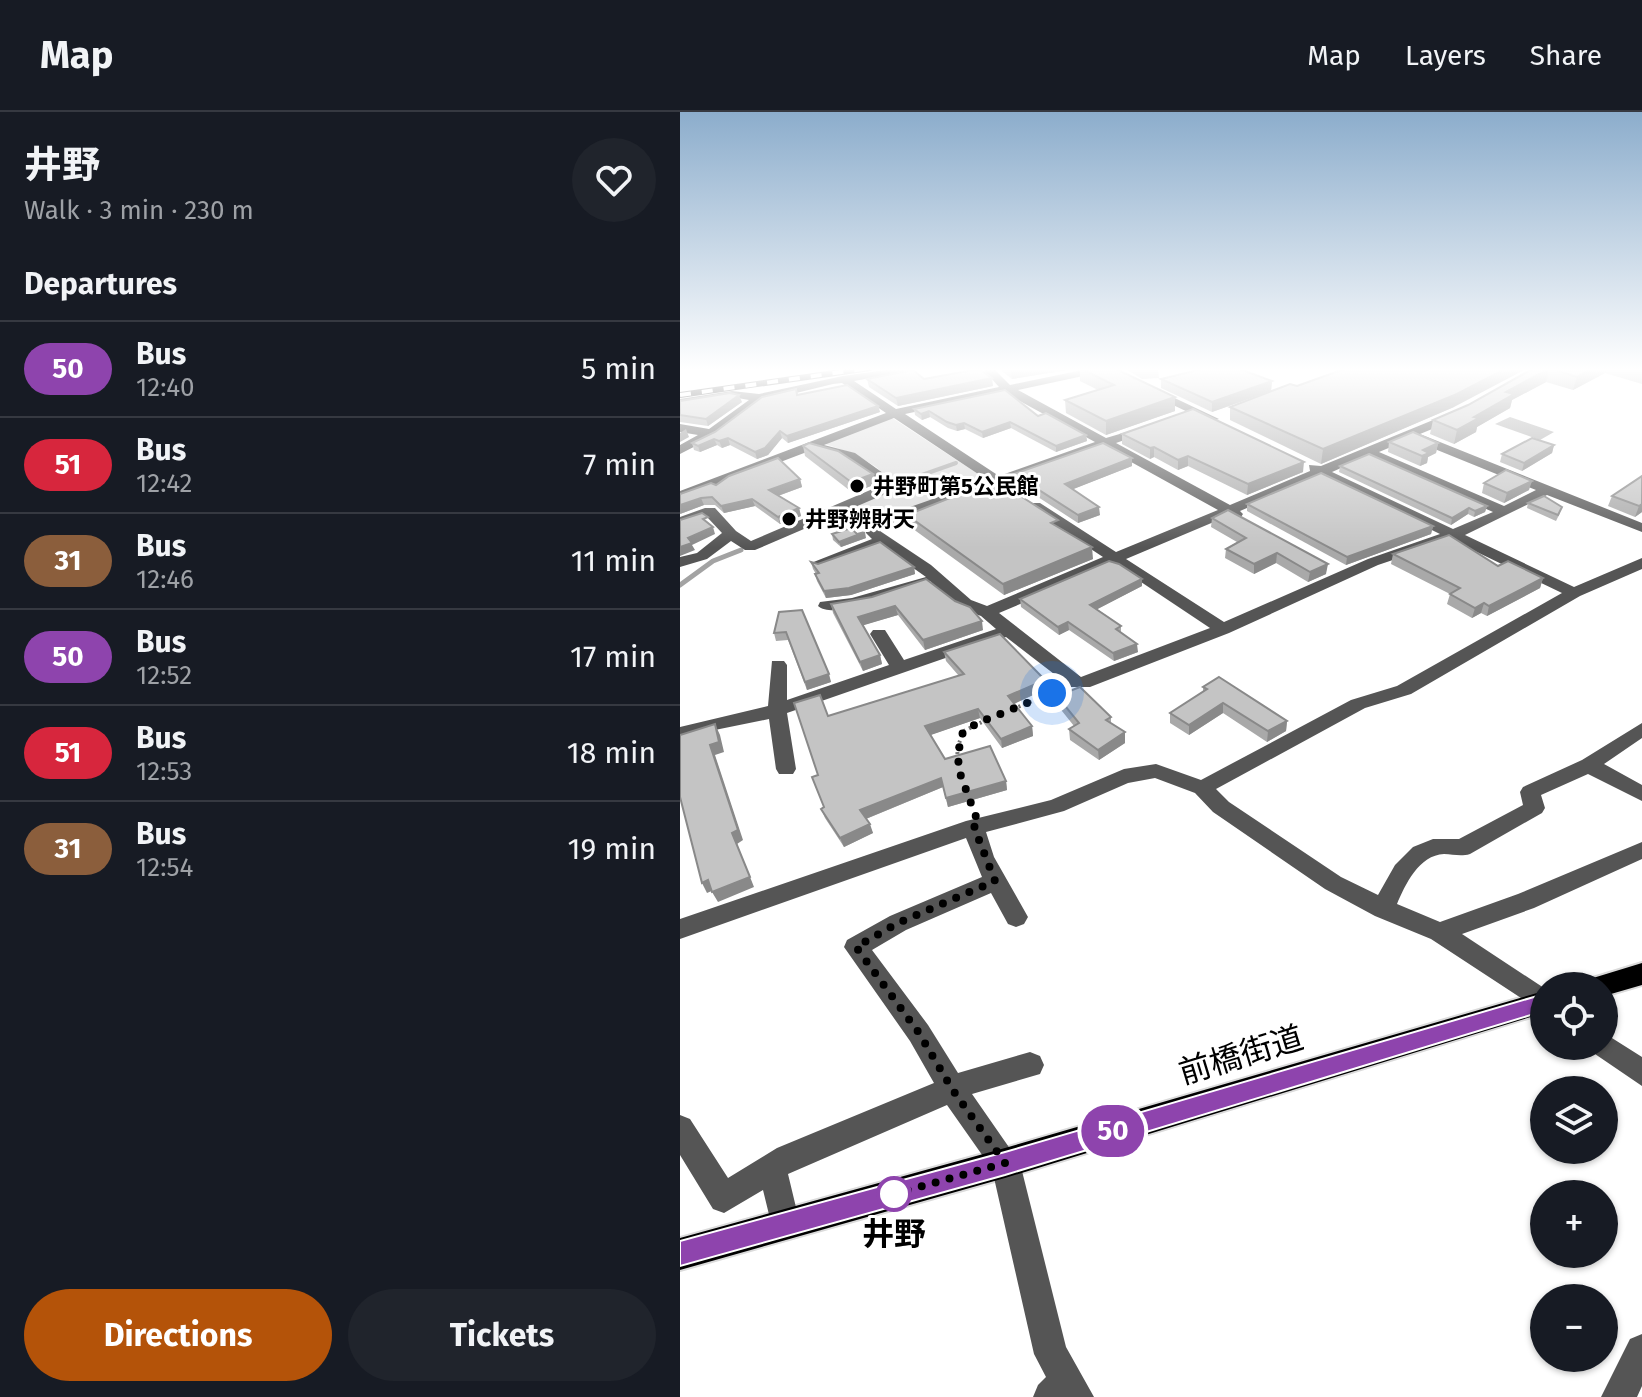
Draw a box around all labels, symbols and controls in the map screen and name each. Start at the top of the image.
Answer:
text: Map [40,32,113,78]
text: Map [1307,39,1361,72]
text: Layers [1405,39,1486,72]
text: Share [1530,39,1602,72]
button: heart [572,138,656,222]
text: 井野 [24,142,100,188]
text: Walk · 3 min · 230 m [24,195,254,226]
text: Departures [24,266,177,302]
text: Bus [136,336,186,372]
text: 5 min [581,351,656,387]
text: 50 [52,352,84,385]
text: 12:40 [136,372,195,403]
text: Bus [136,432,186,468]
text: 7 min [583,447,656,483]
text: 51 [55,448,81,481]
text: 12:42 [136,468,192,499]
place label: 井野町第5公民館 [873,473,1039,500]
marker: 井野町第5公民館 [848,477,866,495]
place label: 井野辨財天 [805,506,915,533]
marker: 井野辨財天 [780,510,798,528]
text: Bus [136,528,186,564]
text: 11 min [571,543,656,579]
text: 31 [55,544,81,577]
text: 12:46 [136,564,194,595]
text: Bus [136,624,186,660]
text: 17 min [570,639,656,675]
text: 50 [52,640,84,673]
text: 12:52 [136,660,192,691]
your location [1032,673,1072,713]
text: Bus [136,720,186,756]
text: 18 min [567,735,656,771]
text: 51 [55,736,81,769]
text: 12:53 [136,756,192,787]
text: Bus [136,816,186,852]
text: 19 min [568,831,656,867]
text: 31 [55,832,81,865]
text: 12:54 [136,852,193,883]
map controls [1530,972,1618,1372]
button: locate [1530,972,1618,1060]
street label: 前橋街道 [1174,1018,1308,1092]
button: layers [1530,1076,1618,1164]
line badge: 50 [1077,1105,1149,1157]
text: 50 [1097,1114,1129,1147]
marker: 井野 [877,1177,911,1211]
button: + [1530,1180,1618,1268]
place label: 井野 [862,1215,926,1253]
button: − [1530,1284,1618,1372]
button: Directions [24,1289,332,1381]
button: Tickets [348,1289,656,1381]

